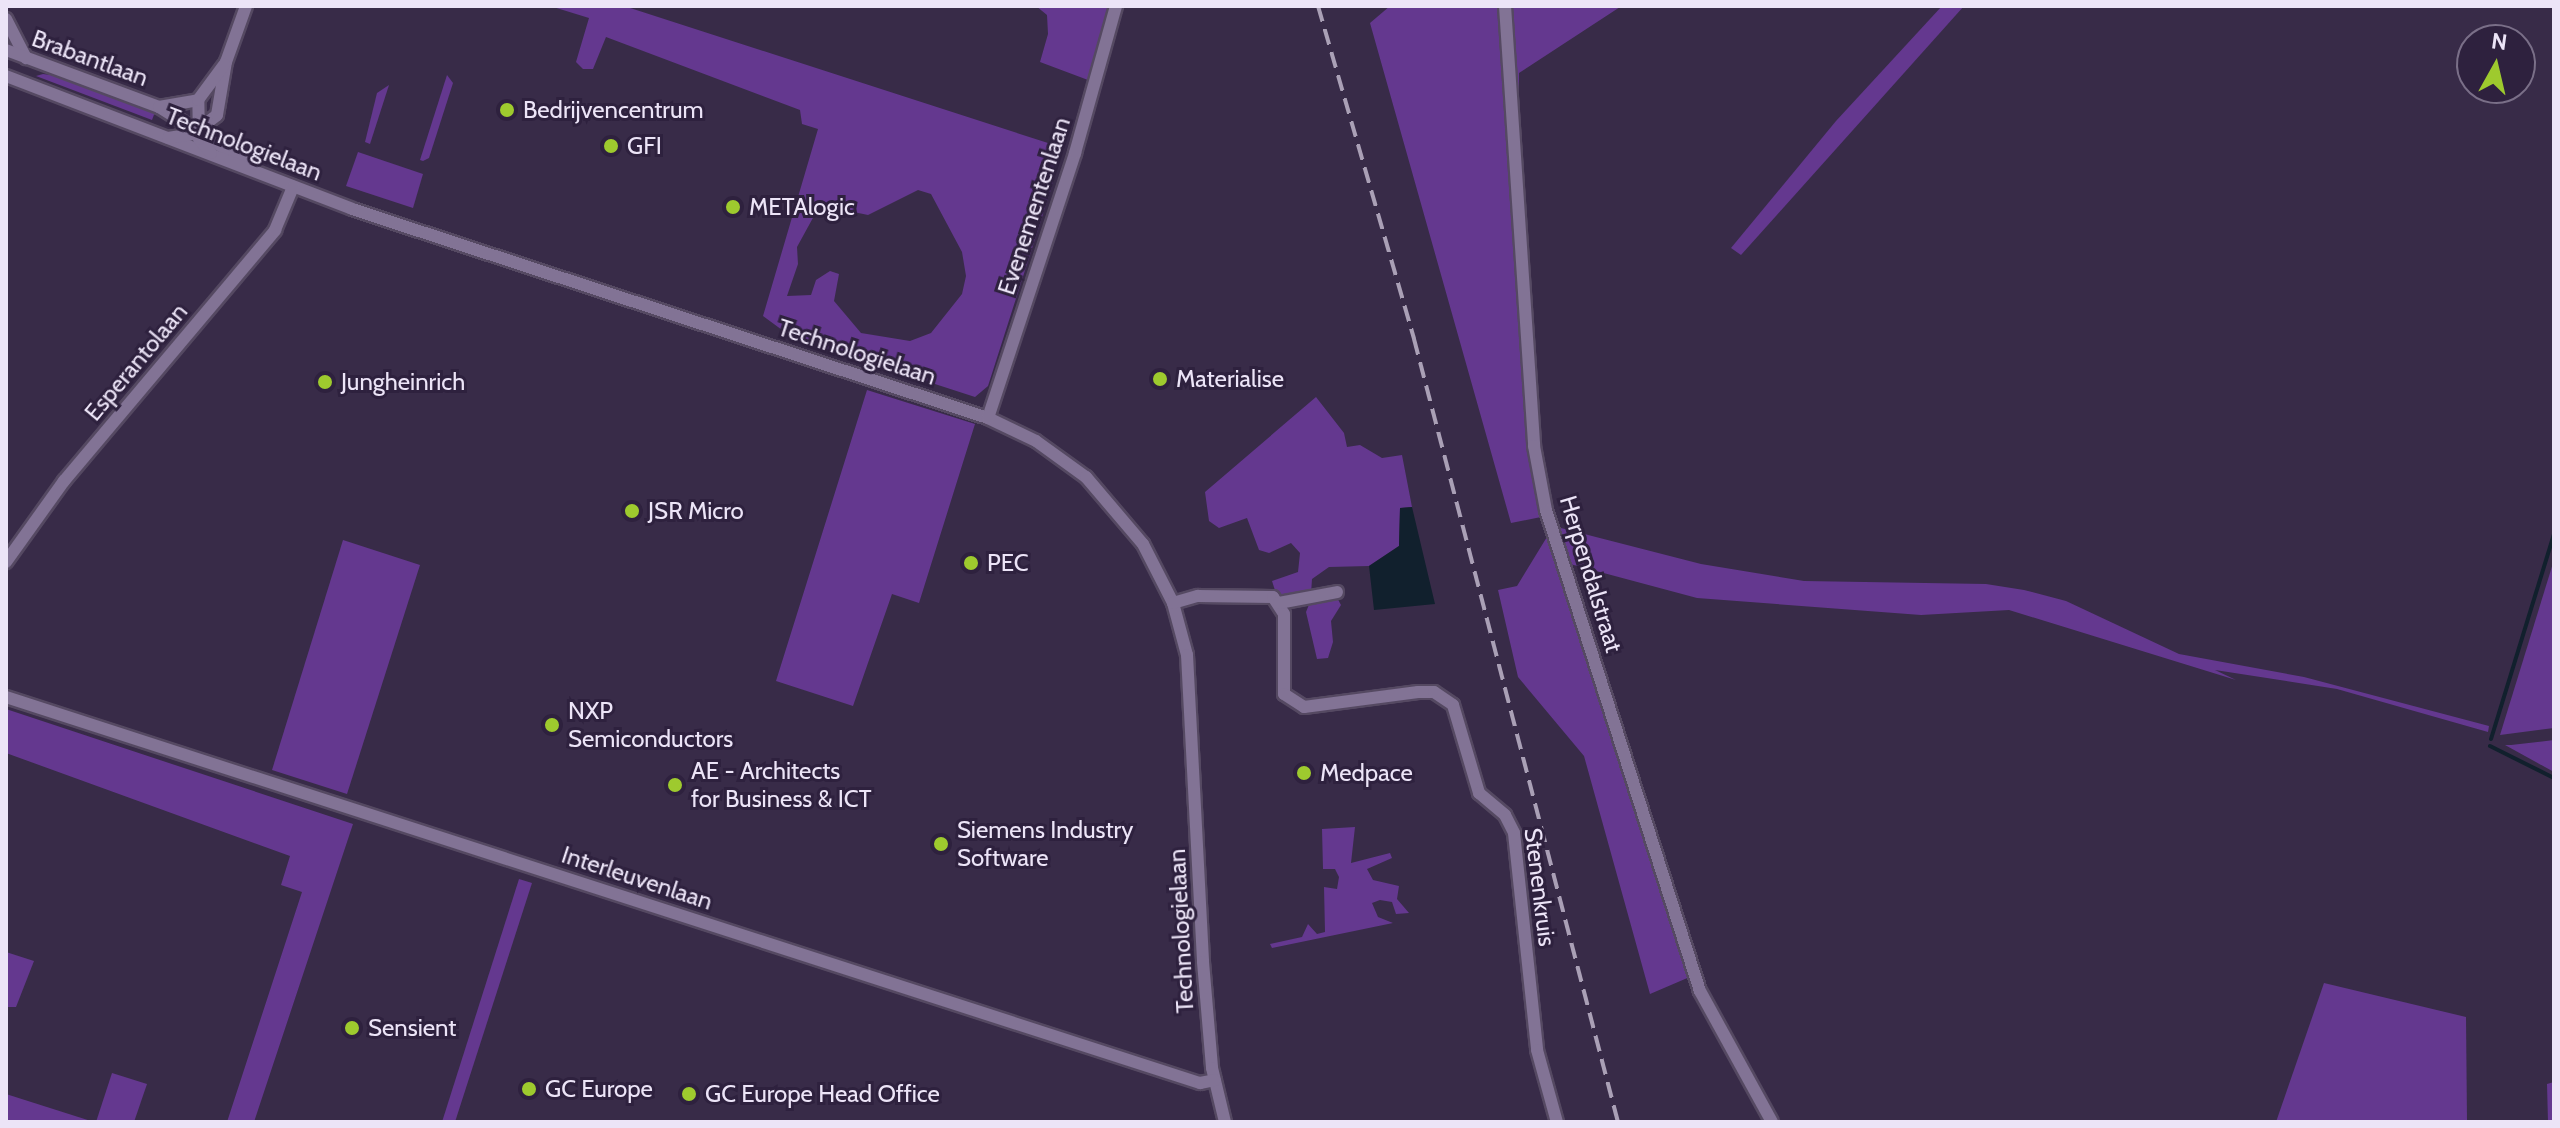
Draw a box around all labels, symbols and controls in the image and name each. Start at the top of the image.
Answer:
street label: Brabantlaan [28,24,152,92]
north arrow [2456,24,2536,104]
text: N [2490,27,2509,56]
place label: Bedrijvencentrum [523,96,704,124]
street label: Technologielaan [162,101,326,187]
marker: Bedrijvencentrum [498,101,516,119]
street label: Evenementenlaan [992,114,1076,298]
place label: GFI [627,132,662,160]
marker: GFI [602,137,620,155]
place label: METAlogic [749,193,855,221]
marker: METAlogic [724,198,742,216]
street label: Esperantolaan [79,297,193,427]
street label: Technologielaan [774,313,940,391]
place label: Materialise [1176,365,1284,393]
place label: Jungheinrich [341,368,465,396]
marker: Materialise [1151,370,1169,388]
marker: Jungheinrich [316,373,334,391]
street label: Herpendalstraat [1553,492,1629,656]
place label: JSR Micro [648,497,744,525]
marker: JSR Micro [623,502,641,520]
place label: PEC [987,549,1029,577]
marker: PEC [962,554,980,572]
place label: NXP Semiconductors [568,697,733,753]
marker: NXP Semiconductors [543,716,561,734]
place label: AE - Architects for Business & ICT [691,757,871,813]
place label: Medpace [1320,759,1413,787]
marker: Medpace [1295,764,1313,782]
marker: AE - Architects for Business & ICT [666,776,684,794]
place label: Siemens Industry Software [957,816,1133,872]
street label: Stenenkruis [1518,826,1562,948]
marker: Siemens Industry Software [932,835,950,853]
street label: Interleuvenlaan [558,840,716,916]
street label: Technologielaan [1162,848,1200,1014]
place label: Sensient [368,1014,456,1042]
marker: Sensient [343,1019,361,1037]
place label: GC Europe [545,1075,653,1103]
marker: GC Europe [520,1080,538,1098]
place label: GC Europe Head Office [705,1080,940,1108]
marker: GC Europe Head Office [680,1085,698,1103]

